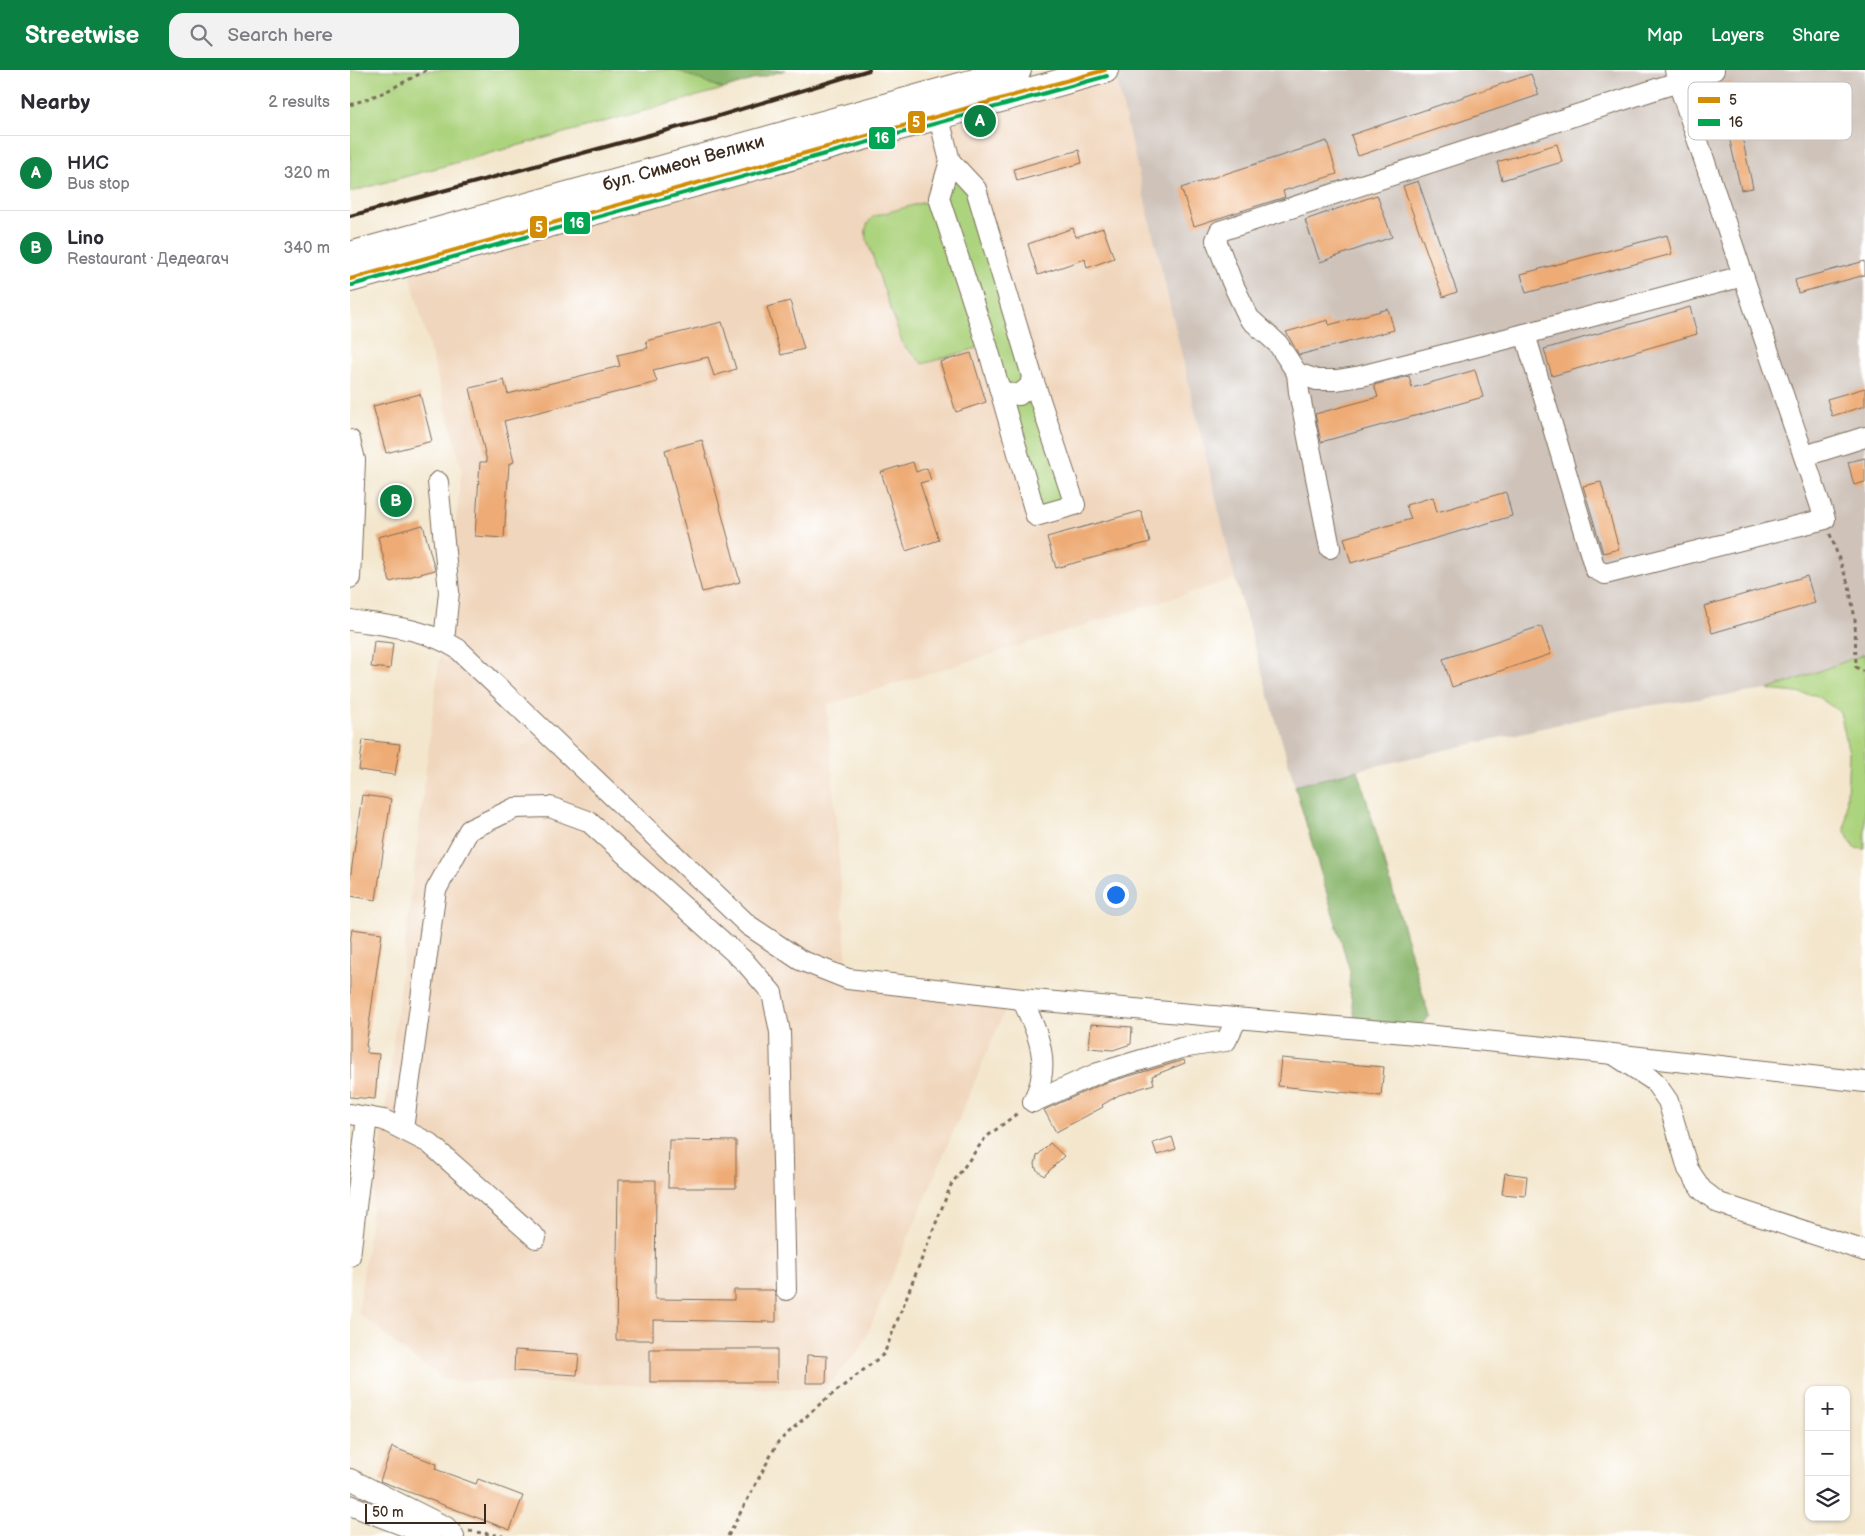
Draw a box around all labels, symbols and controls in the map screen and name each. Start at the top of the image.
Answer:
search box [169,13,519,58]
text: Streetwise [25,21,139,50]
icon: search [187,21,215,49]
text: Search here [227,24,333,47]
text: Map [1647,25,1683,46]
text: Layers [1711,25,1764,46]
text: Share [1792,25,1840,46]
legend [1688,82,1852,140]
text: Nearby [20,90,90,115]
text: 5 [1729,92,1737,109]
text: 2 results [268,93,330,112]
pin: A [964,102,996,140]
line badge: 5 [907,110,926,134]
text: 5 [912,114,920,131]
text: 16 [1729,114,1743,131]
line badge: 16 [868,126,896,150]
street label: бул. Симеон Велики [600,130,767,195]
text: 16 [875,130,889,147]
text: НИС [67,152,109,175]
text: A [31,164,41,183]
text: 320 m [284,164,330,183]
text: Bus stop [67,175,130,194]
line badge: 16 [563,211,591,235]
line badge: 5 [529,215,548,239]
text: 16 [570,215,584,232]
text: 5 [535,219,543,236]
text: Lino [67,227,104,250]
text: B [30,239,42,258]
text: 340 m [283,239,330,258]
text: Restaurant · Дедеагач [67,250,229,269]
pin: B [380,482,412,520]
your location [1103,882,1129,908]
map controls [1805,1386,1850,1521]
button: + [1805,1386,1850,1431]
button: − [1805,1431,1850,1476]
button: layers [1805,1476,1850,1521]
scale bar [365,1501,486,1524]
text: 50 m [372,1504,404,1521]

